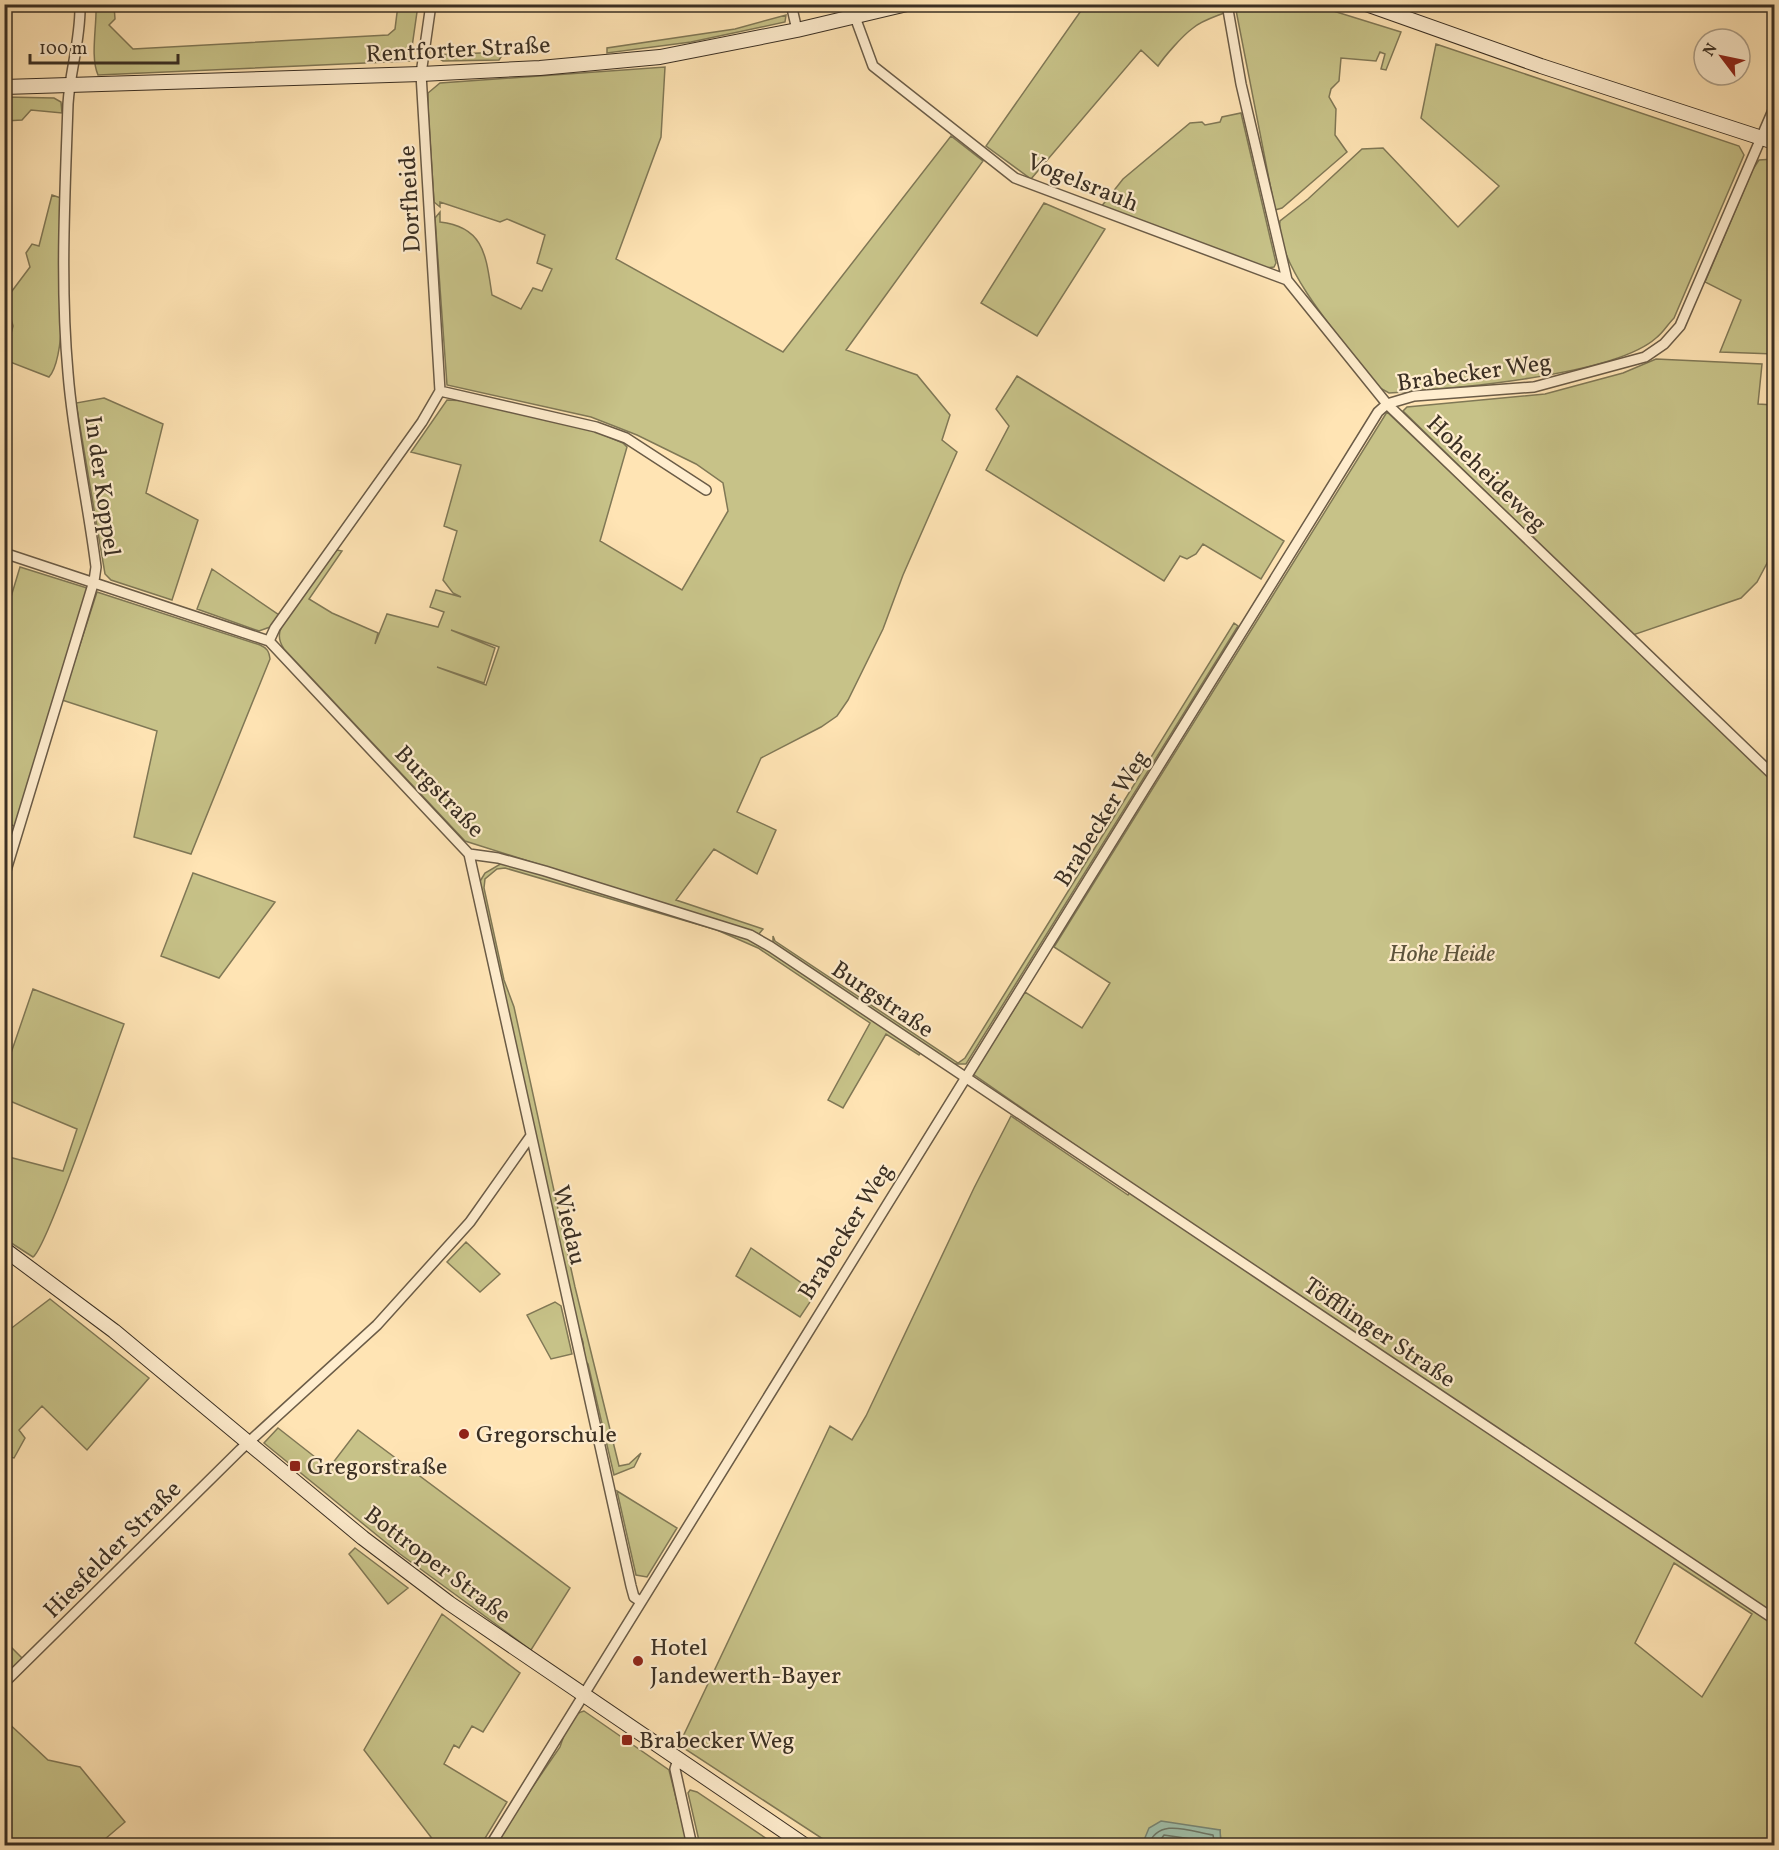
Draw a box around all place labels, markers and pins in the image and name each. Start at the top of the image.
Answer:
place label: Gregorschule [476,1419,617,1453]
marker: Gregorschule [457,1427,471,1441]
place label: Gregorstraße [307,1451,448,1485]
marker: Gregorstraße [288,1459,302,1473]
place label: Hotel Jandewerth-Bayer [650,1632,841,1694]
marker: Hotel Jandewerth-Bayer [631,1654,645,1668]
place label: Brabecker Weg [639,1725,795,1759]
marker: Brabecker Weg [620,1733,634,1747]

